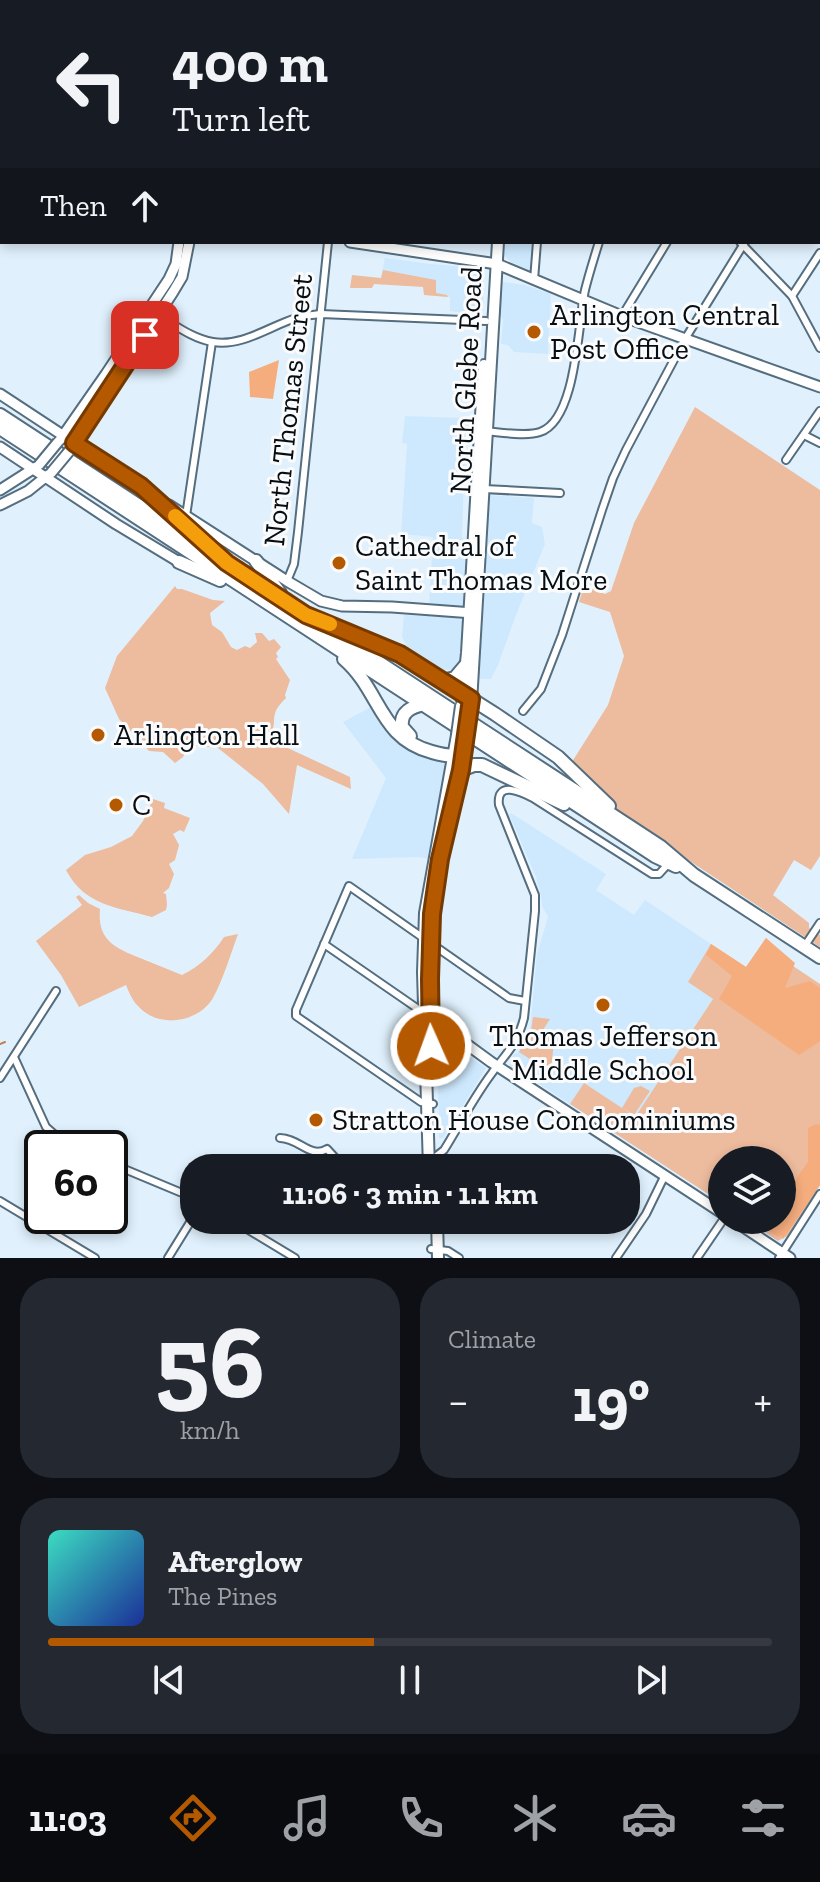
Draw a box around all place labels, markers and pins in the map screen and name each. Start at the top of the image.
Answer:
place label: Arlington Central Post Office [550,297,779,367]
pin [111,301,179,369]
marker: Arlington Central Post Office [525,323,543,341]
place label: Cathedral of Saint Thomas More [355,528,607,598]
marker: Cathedral of Saint Thomas More [330,554,348,572]
place label: Arlington Hall [114,717,299,753]
marker: Arlington Hall [89,726,107,744]
place label: C [132,787,151,823]
marker: C [107,796,125,814]
marker: Thomas Jefferson Middle School [594,996,612,1014]
place label: Thomas Jefferson Middle School [489,1018,717,1088]
place label: Stratton House Condominiums [332,1102,736,1138]
marker: Stratton House Condominiums [307,1111,325,1129]

